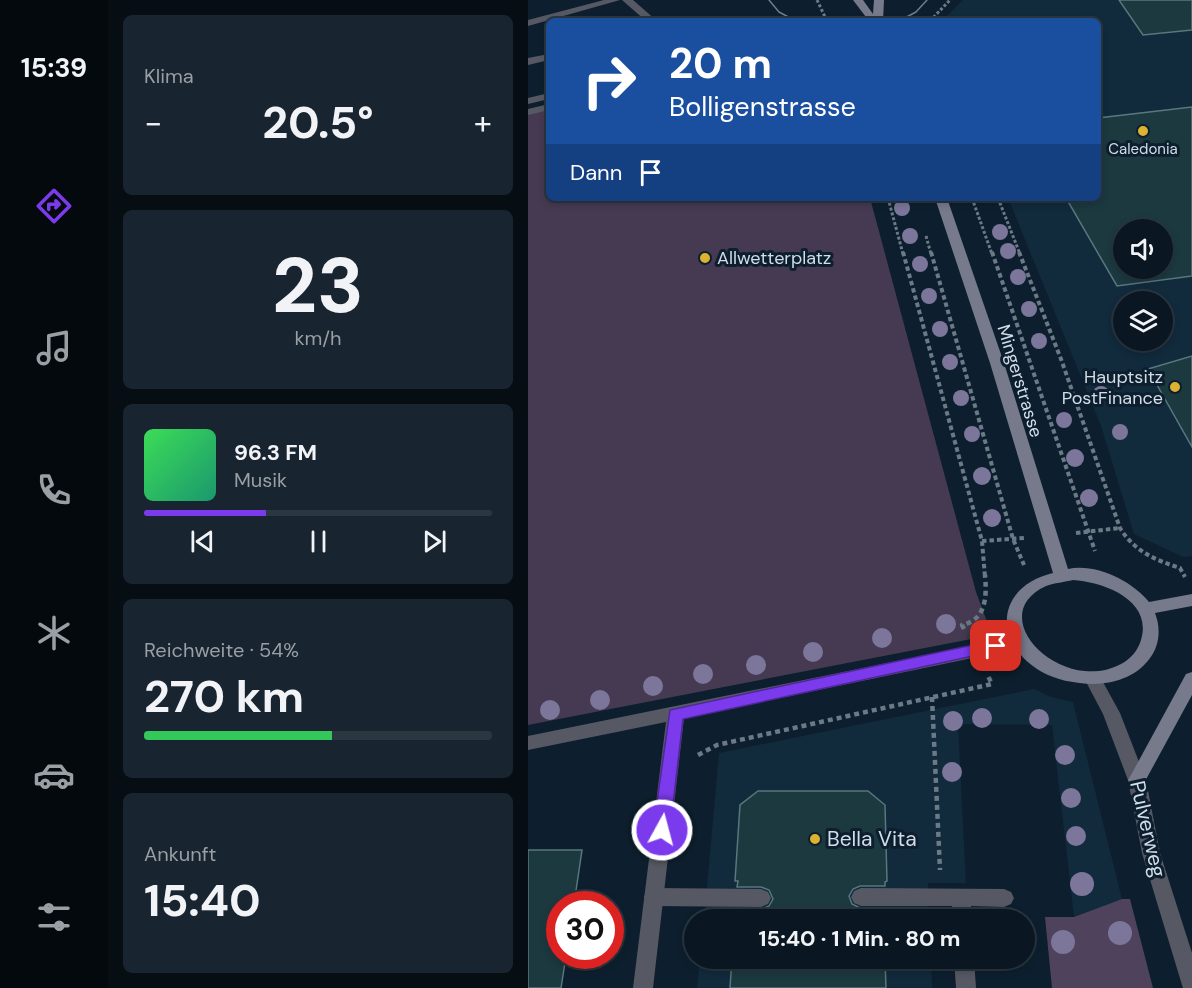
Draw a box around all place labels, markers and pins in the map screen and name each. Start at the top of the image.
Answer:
marker: Caledonia [1136,124,1150,138]
place label: Caledonia [1108,139,1178,159]
place label: Allwetterplatz [717,246,831,270]
marker: Allwetterplatz [698,251,712,265]
place label: Hauptsitz PostFinance [1062,365,1163,410]
marker: Hauptsitz PostFinance [1168,380,1182,394]
pin [970,620,1021,671]
place label: Bella Vita [827,825,917,853]
marker: Bella Vita [808,832,822,846]

